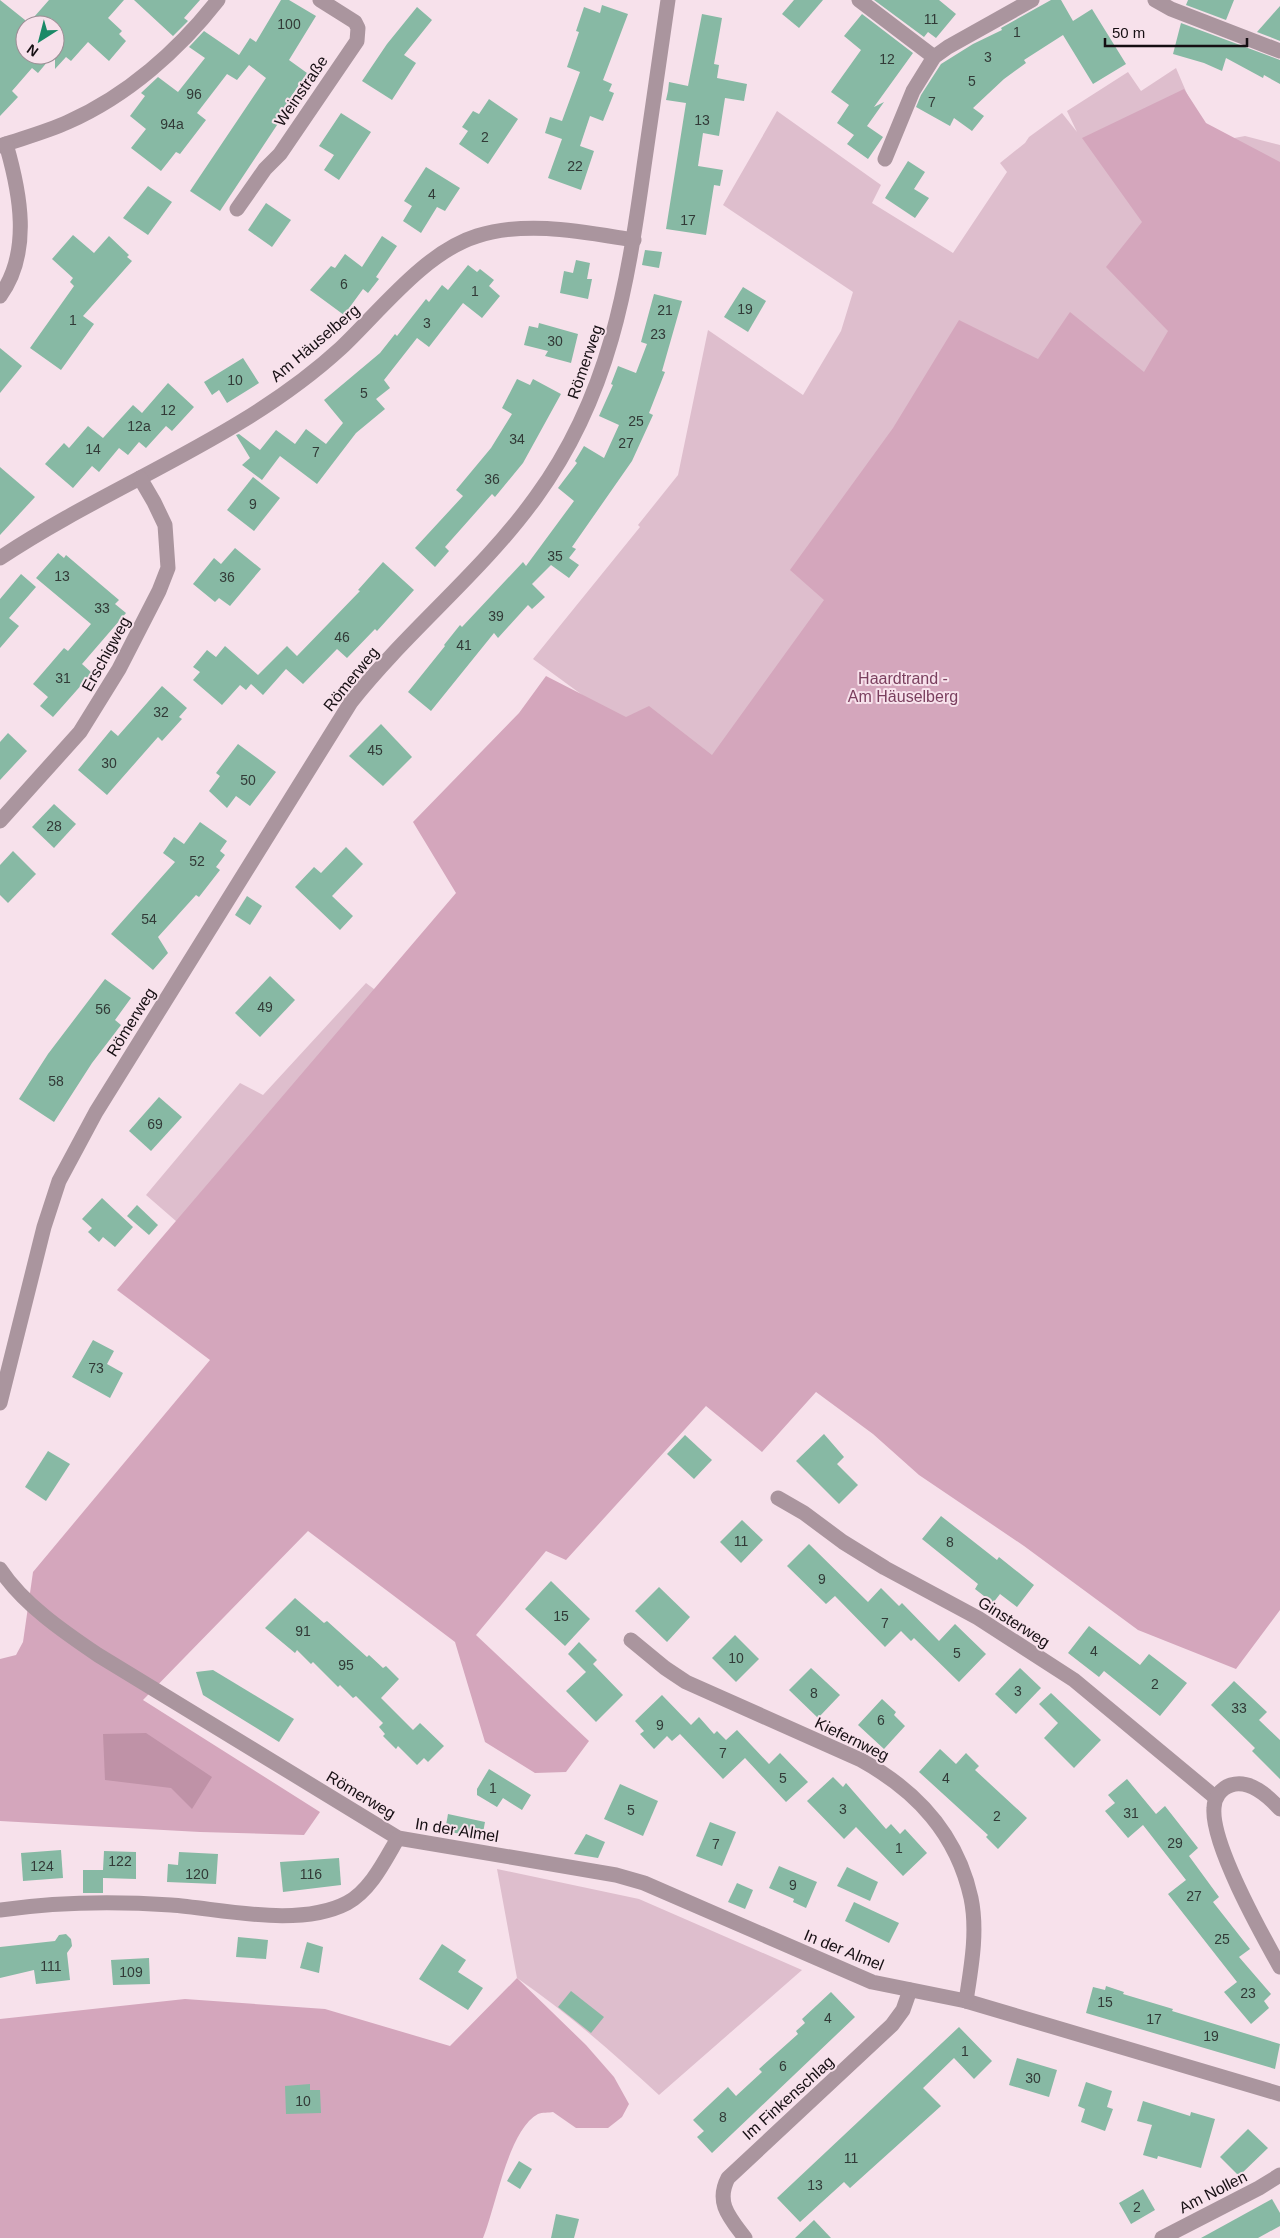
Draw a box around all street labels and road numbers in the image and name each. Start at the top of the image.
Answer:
street label: Weinstraße [271,52,331,130]
street label: Am Häuselberg [267,301,363,385]
street label: Römerweg [564,323,606,401]
street label: Erschigweg [79,614,133,694]
street label: Römerweg [320,644,382,714]
street label: Römerweg [103,985,159,1059]
street label: Ginsterweg [975,1593,1053,1651]
street label: Kiefernweg [812,1714,892,1764]
street label: Römerweg [323,1768,399,1822]
street label: In der Almel [414,1815,500,1845]
street label: In der Almel [802,1926,886,1974]
street label: Im Finkenschlag [739,2053,837,2143]
street label: Am Nollen [1176,2168,1250,2216]

